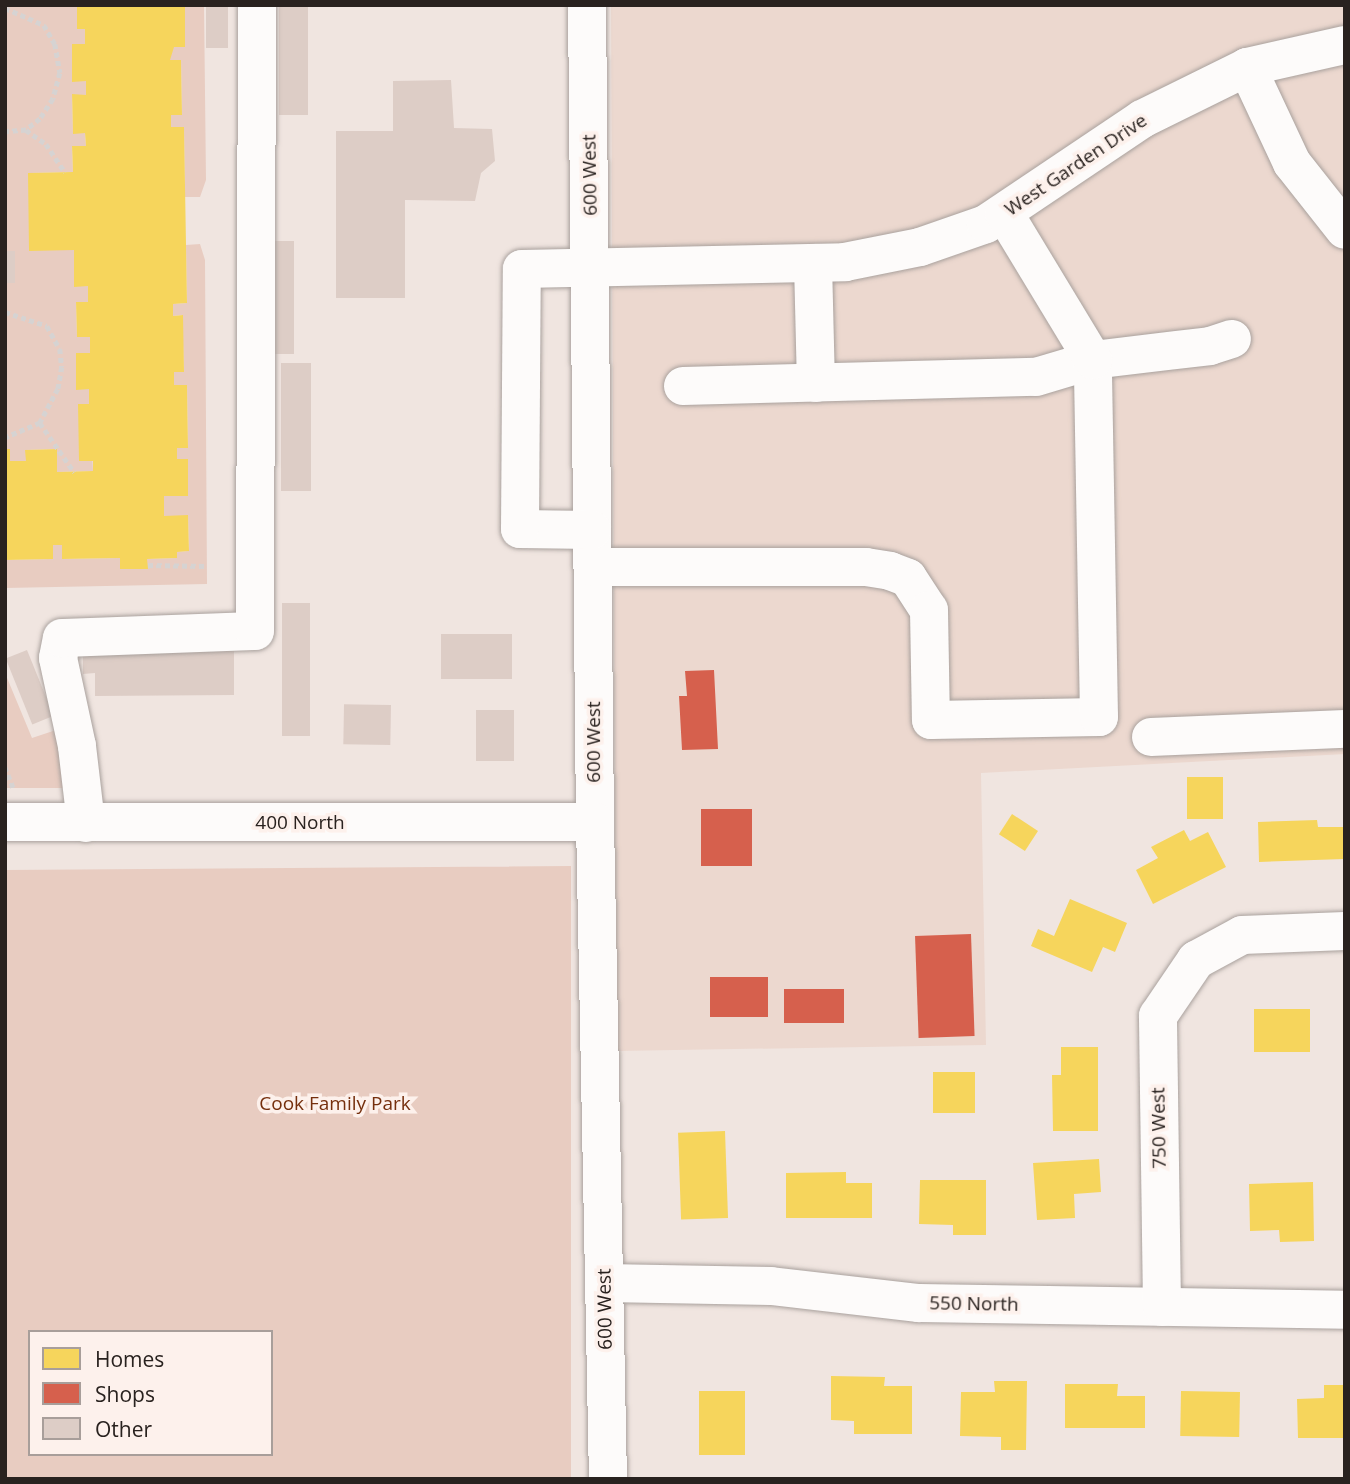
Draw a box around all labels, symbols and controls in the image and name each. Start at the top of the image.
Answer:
street label: West Garden Drive [1001,109,1151,221]
street label: 600 West [578,134,602,216]
street label: 600 West [583,701,605,783]
street label: 400 North [255,812,345,834]
street label: 750 West [1147,1087,1171,1169]
park label: Cook Family Park [259,1093,411,1115]
street label: 600 West [593,1268,617,1350]
street label: 550 North [929,1292,1019,1316]
legend [28,1330,273,1456]
text: Homes [95,1345,164,1373]
text: Shops [95,1380,155,1408]
text: Other [95,1415,152,1443]

